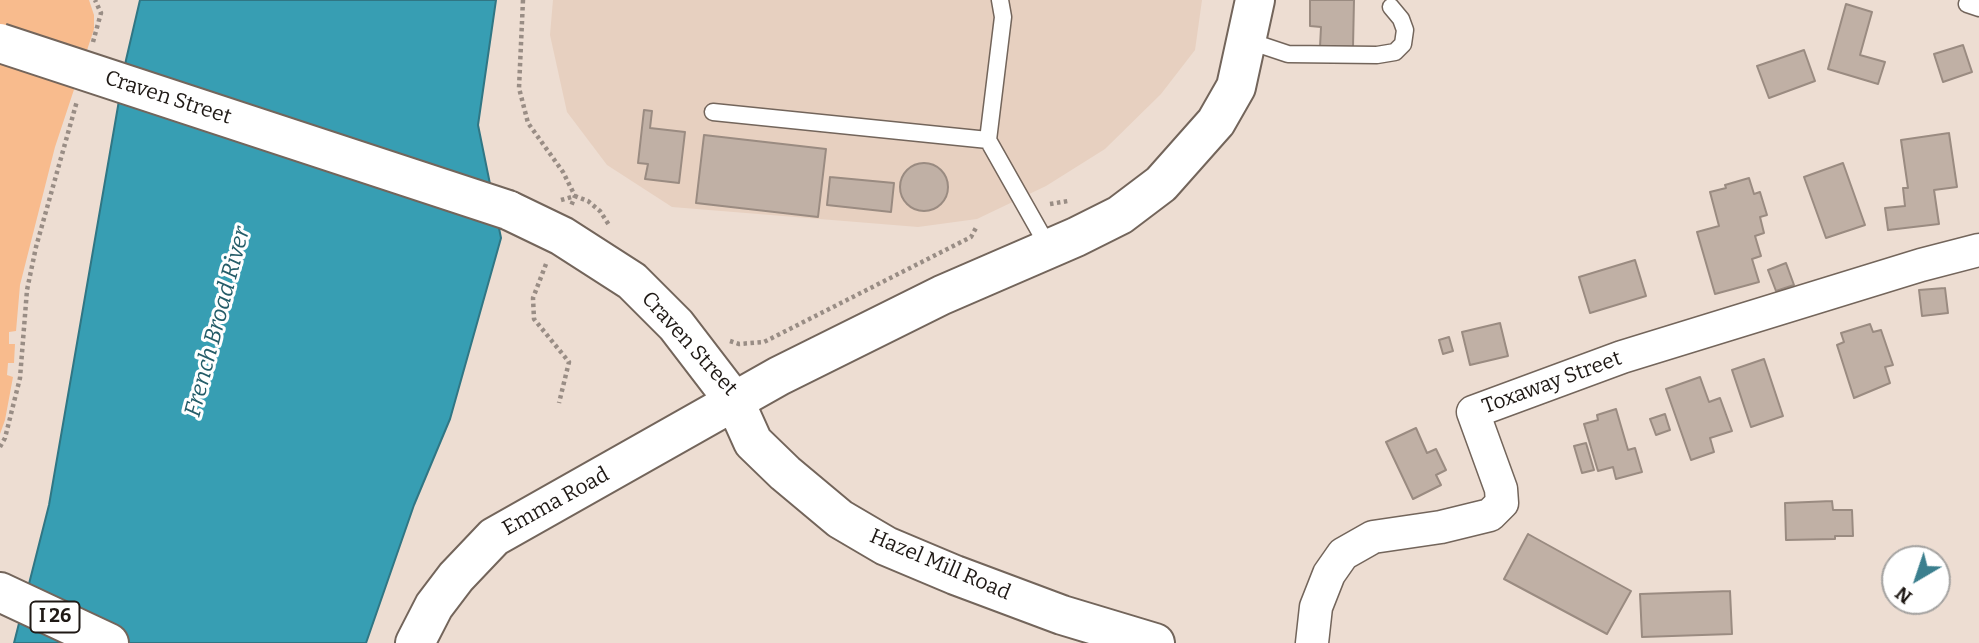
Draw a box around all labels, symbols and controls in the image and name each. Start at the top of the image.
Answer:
street label: Craven Street [102,66,234,130]
water label: French Broad River [179,224,257,420]
street label: Craven Street [636,287,742,401]
street label: Toxaway Street [1479,346,1625,420]
street label: Emma Road [498,462,614,542]
street label: Hazel Mill Road [866,524,1014,606]
north arrow [1881,545,1951,615]
text: N [1891,582,1917,609]
road number: I 26 [30,602,80,632]

